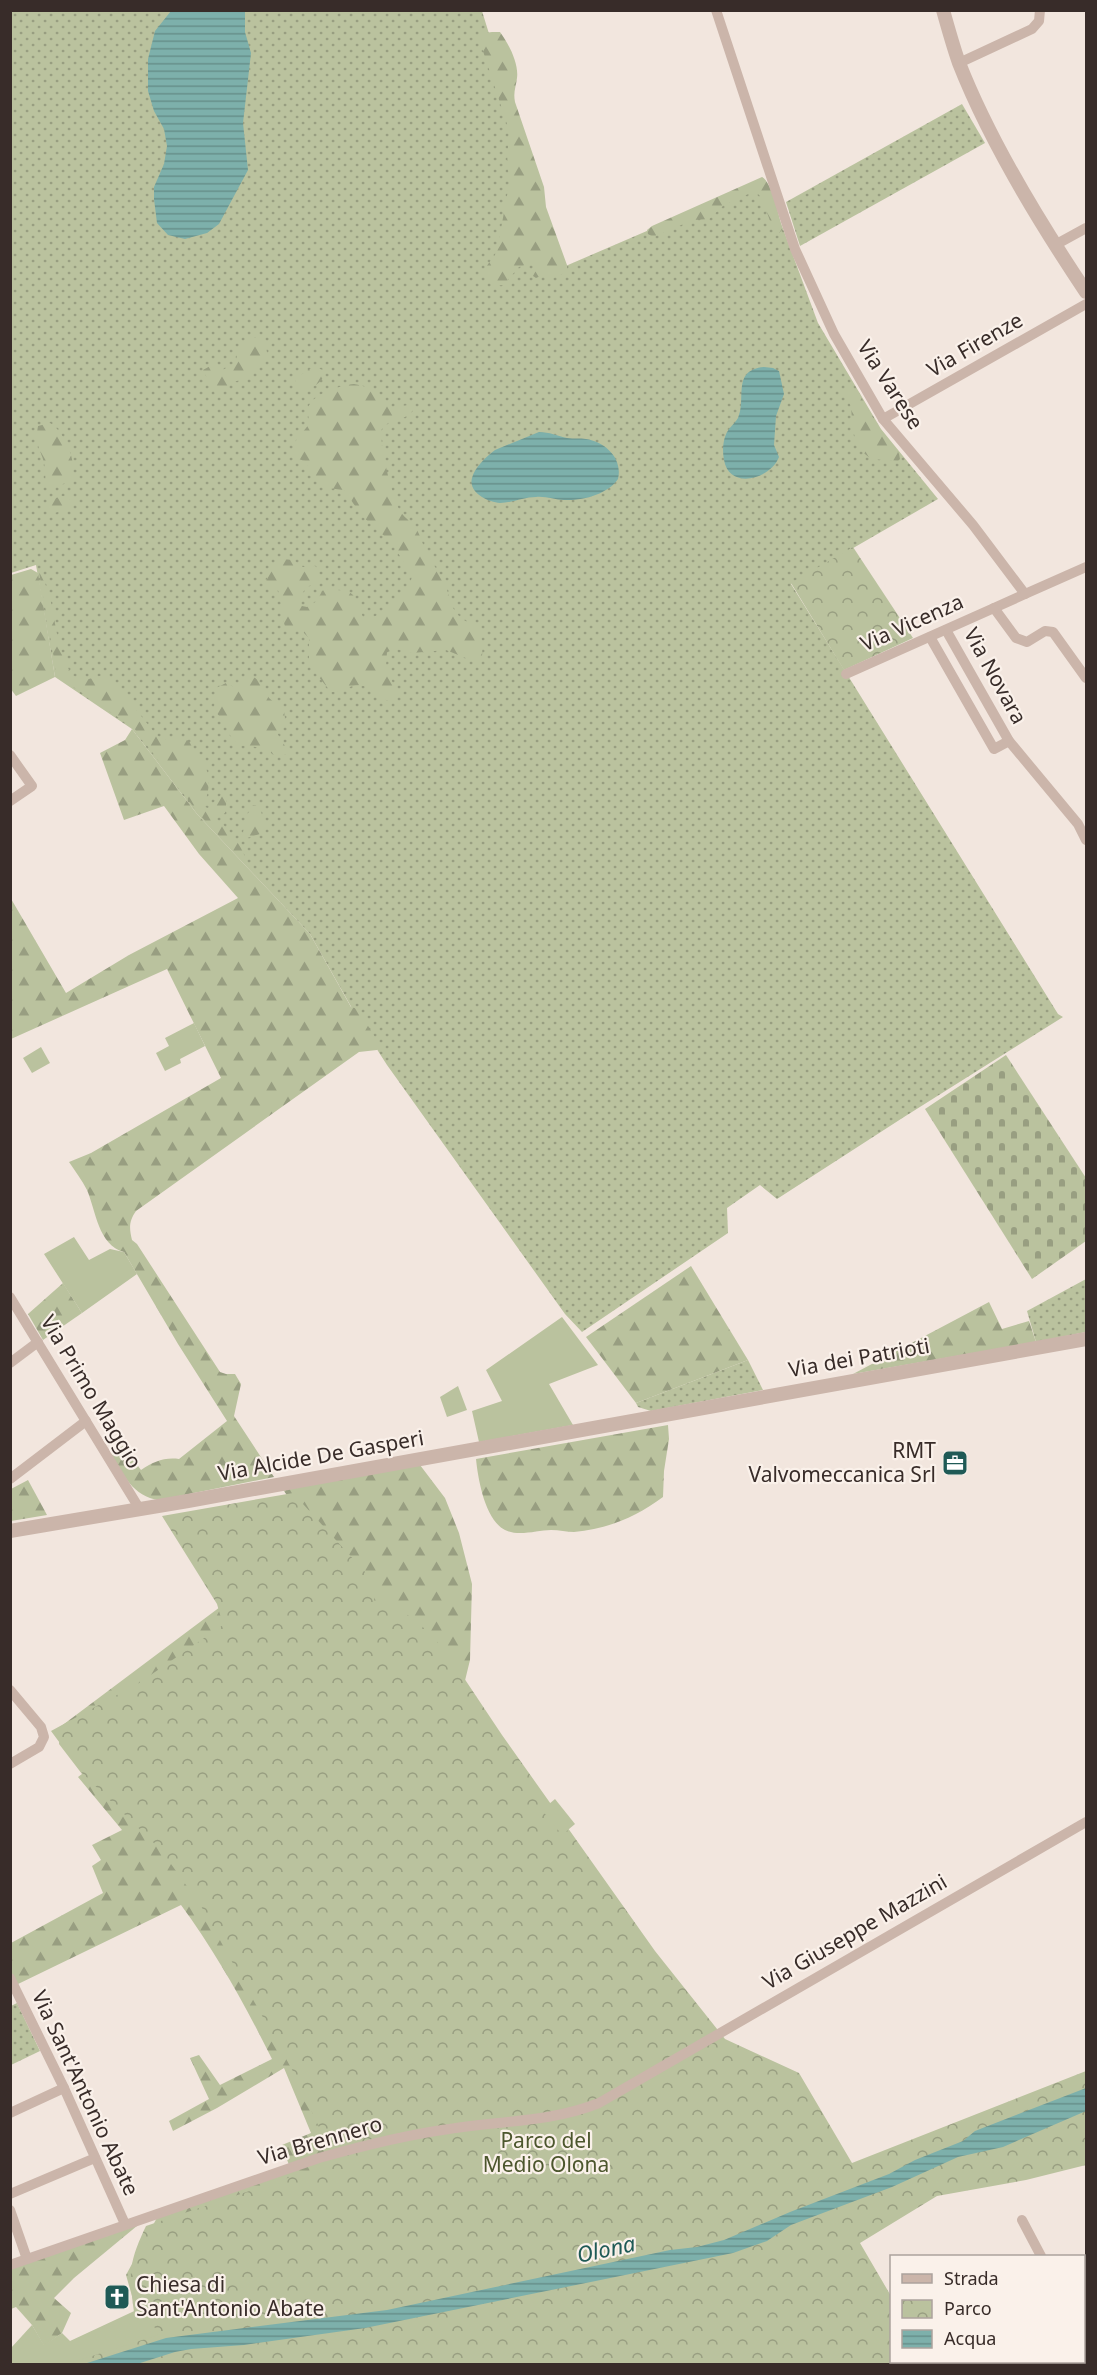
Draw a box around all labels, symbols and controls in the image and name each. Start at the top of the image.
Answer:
street label: Via Firenze [921,305,1028,383]
street label: Via Varese [852,334,930,435]
street label: Via Vicenza [856,587,967,657]
street label: Via Novara [958,622,1034,729]
street label: Via Primo Maggio [35,1309,149,1474]
street label: Via dei Patrioti [786,1331,932,1383]
street label: Via Alcide De Gasperi [216,1423,426,1487]
place label: RMT Valvomeccanica Srl [748,1436,936,1488]
office icon: RMT Valvomeccanica Srl [940,1448,970,1478]
street label: Via Giuseppe Mazzini [757,1867,952,1995]
street label: Via Sant'Antonio Abate [26,1985,146,2200]
street label: Via Brennero [254,2109,385,2171]
park label: Parco del Medio Olona [483,2126,609,2178]
water label: Olona [574,2227,638,2269]
legend [890,2255,1085,2363]
text: Strada [944,2266,999,2290]
place label: Chiesa di Sant'Antonio Abate [136,2270,324,2322]
church icon: Chiesa di Sant'Antonio Abate [102,2282,132,2312]
text: Parco [944,2296,992,2320]
text: Acqua [944,2326,996,2350]

